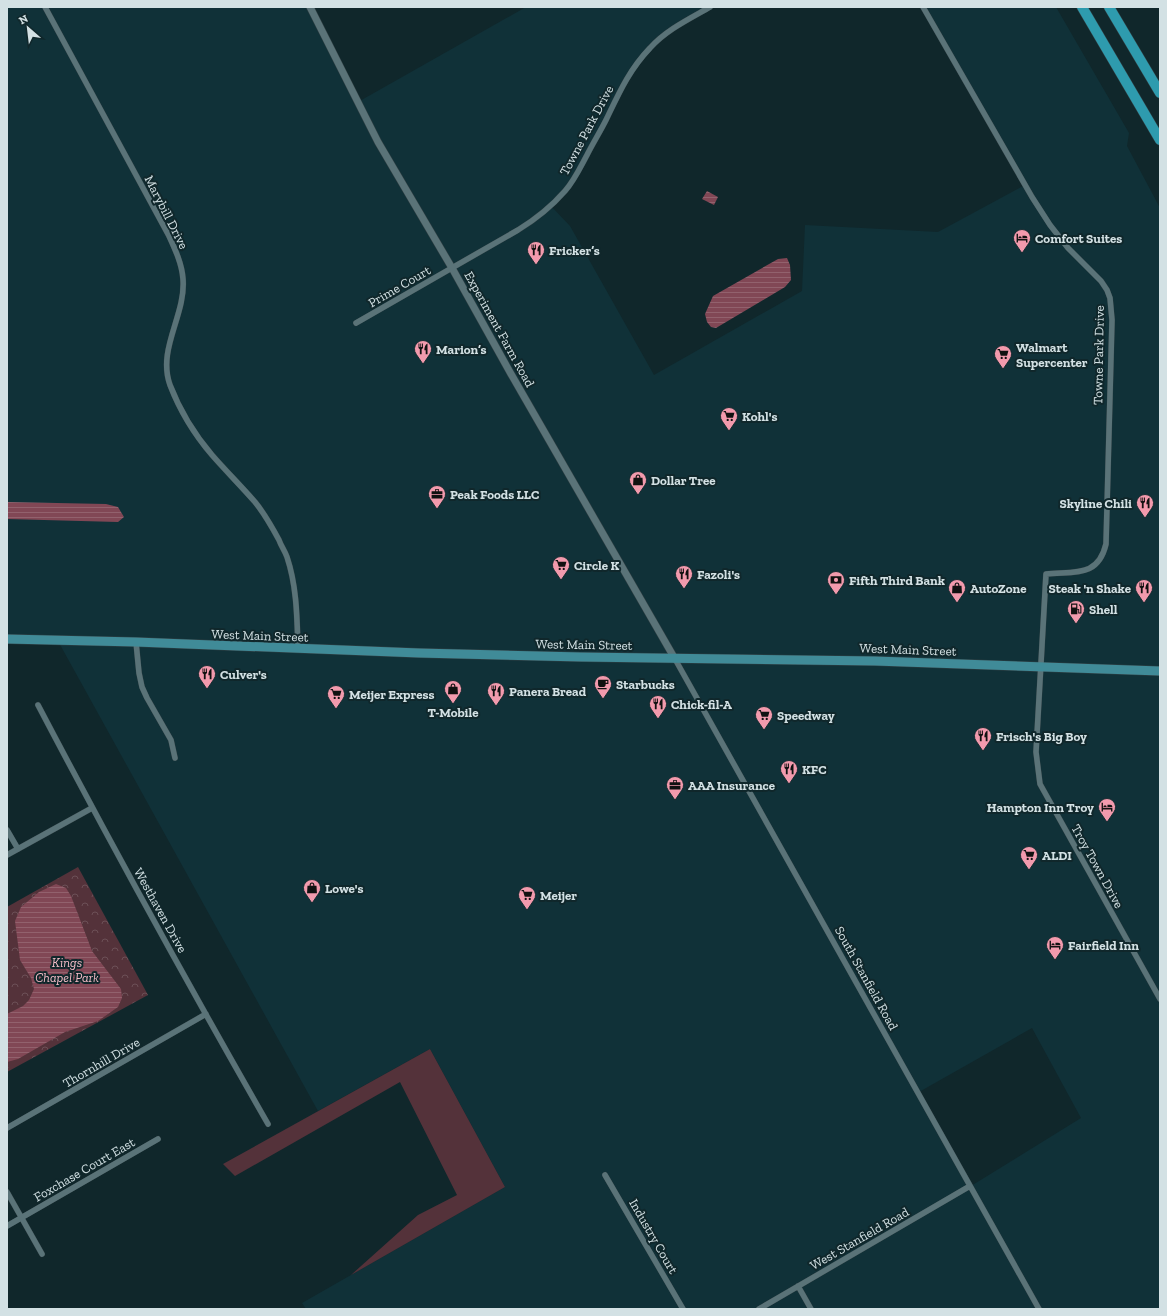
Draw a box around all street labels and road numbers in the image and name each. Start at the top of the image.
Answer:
street label: Towne Park Drive [556,83,616,178]
street label: Marybill Drive [142,173,192,252]
street label: Prime Court [365,262,433,310]
street label: Experiment Farm Road [461,269,538,390]
street label: Towne Park Drive [1090,305,1107,405]
street label: West Main Street [211,626,309,645]
street label: West Main Street [535,636,633,653]
street label: West Main Street [859,640,957,659]
street label: Troy Town Drive [1068,822,1127,911]
street label: Westhaven Drive [131,865,190,955]
street label: South Stanfield Road [832,924,901,1033]
street label: Thornhill Drive [60,1034,142,1091]
street label: Foxchase Court East [31,1134,138,1204]
street label: Industry Court [626,1196,681,1277]
street label: West Stanfield Road [807,1204,911,1273]

